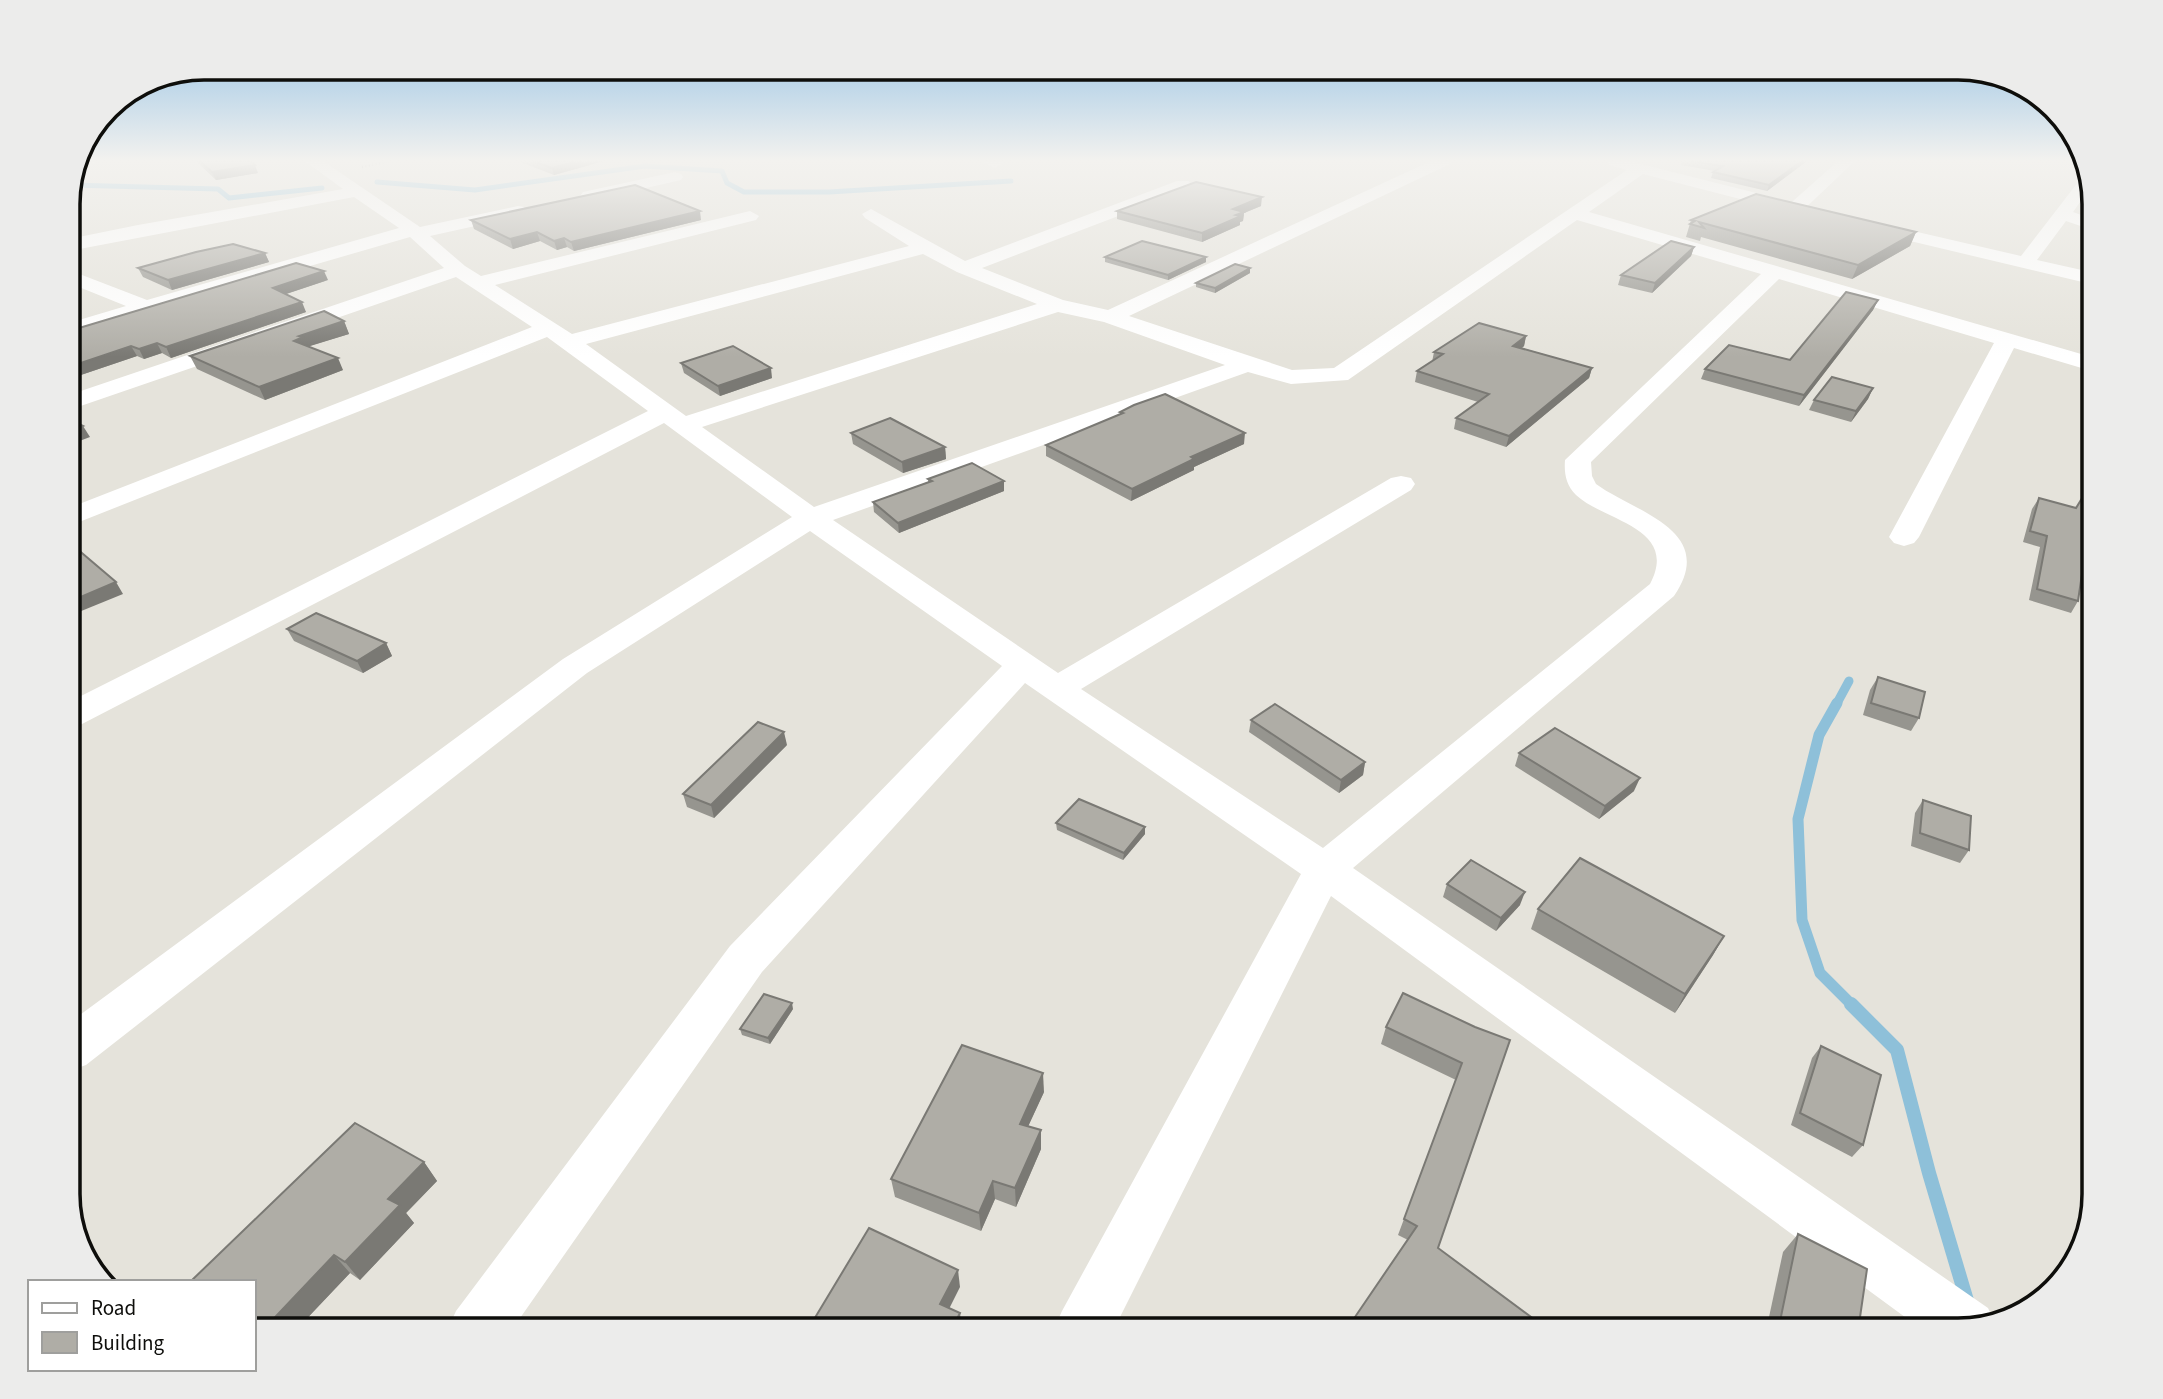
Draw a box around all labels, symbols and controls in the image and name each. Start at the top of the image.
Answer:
legend [28,1280,256,1371]
text: Road [91,1293,136,1323]
text: Building [91,1328,165,1358]

